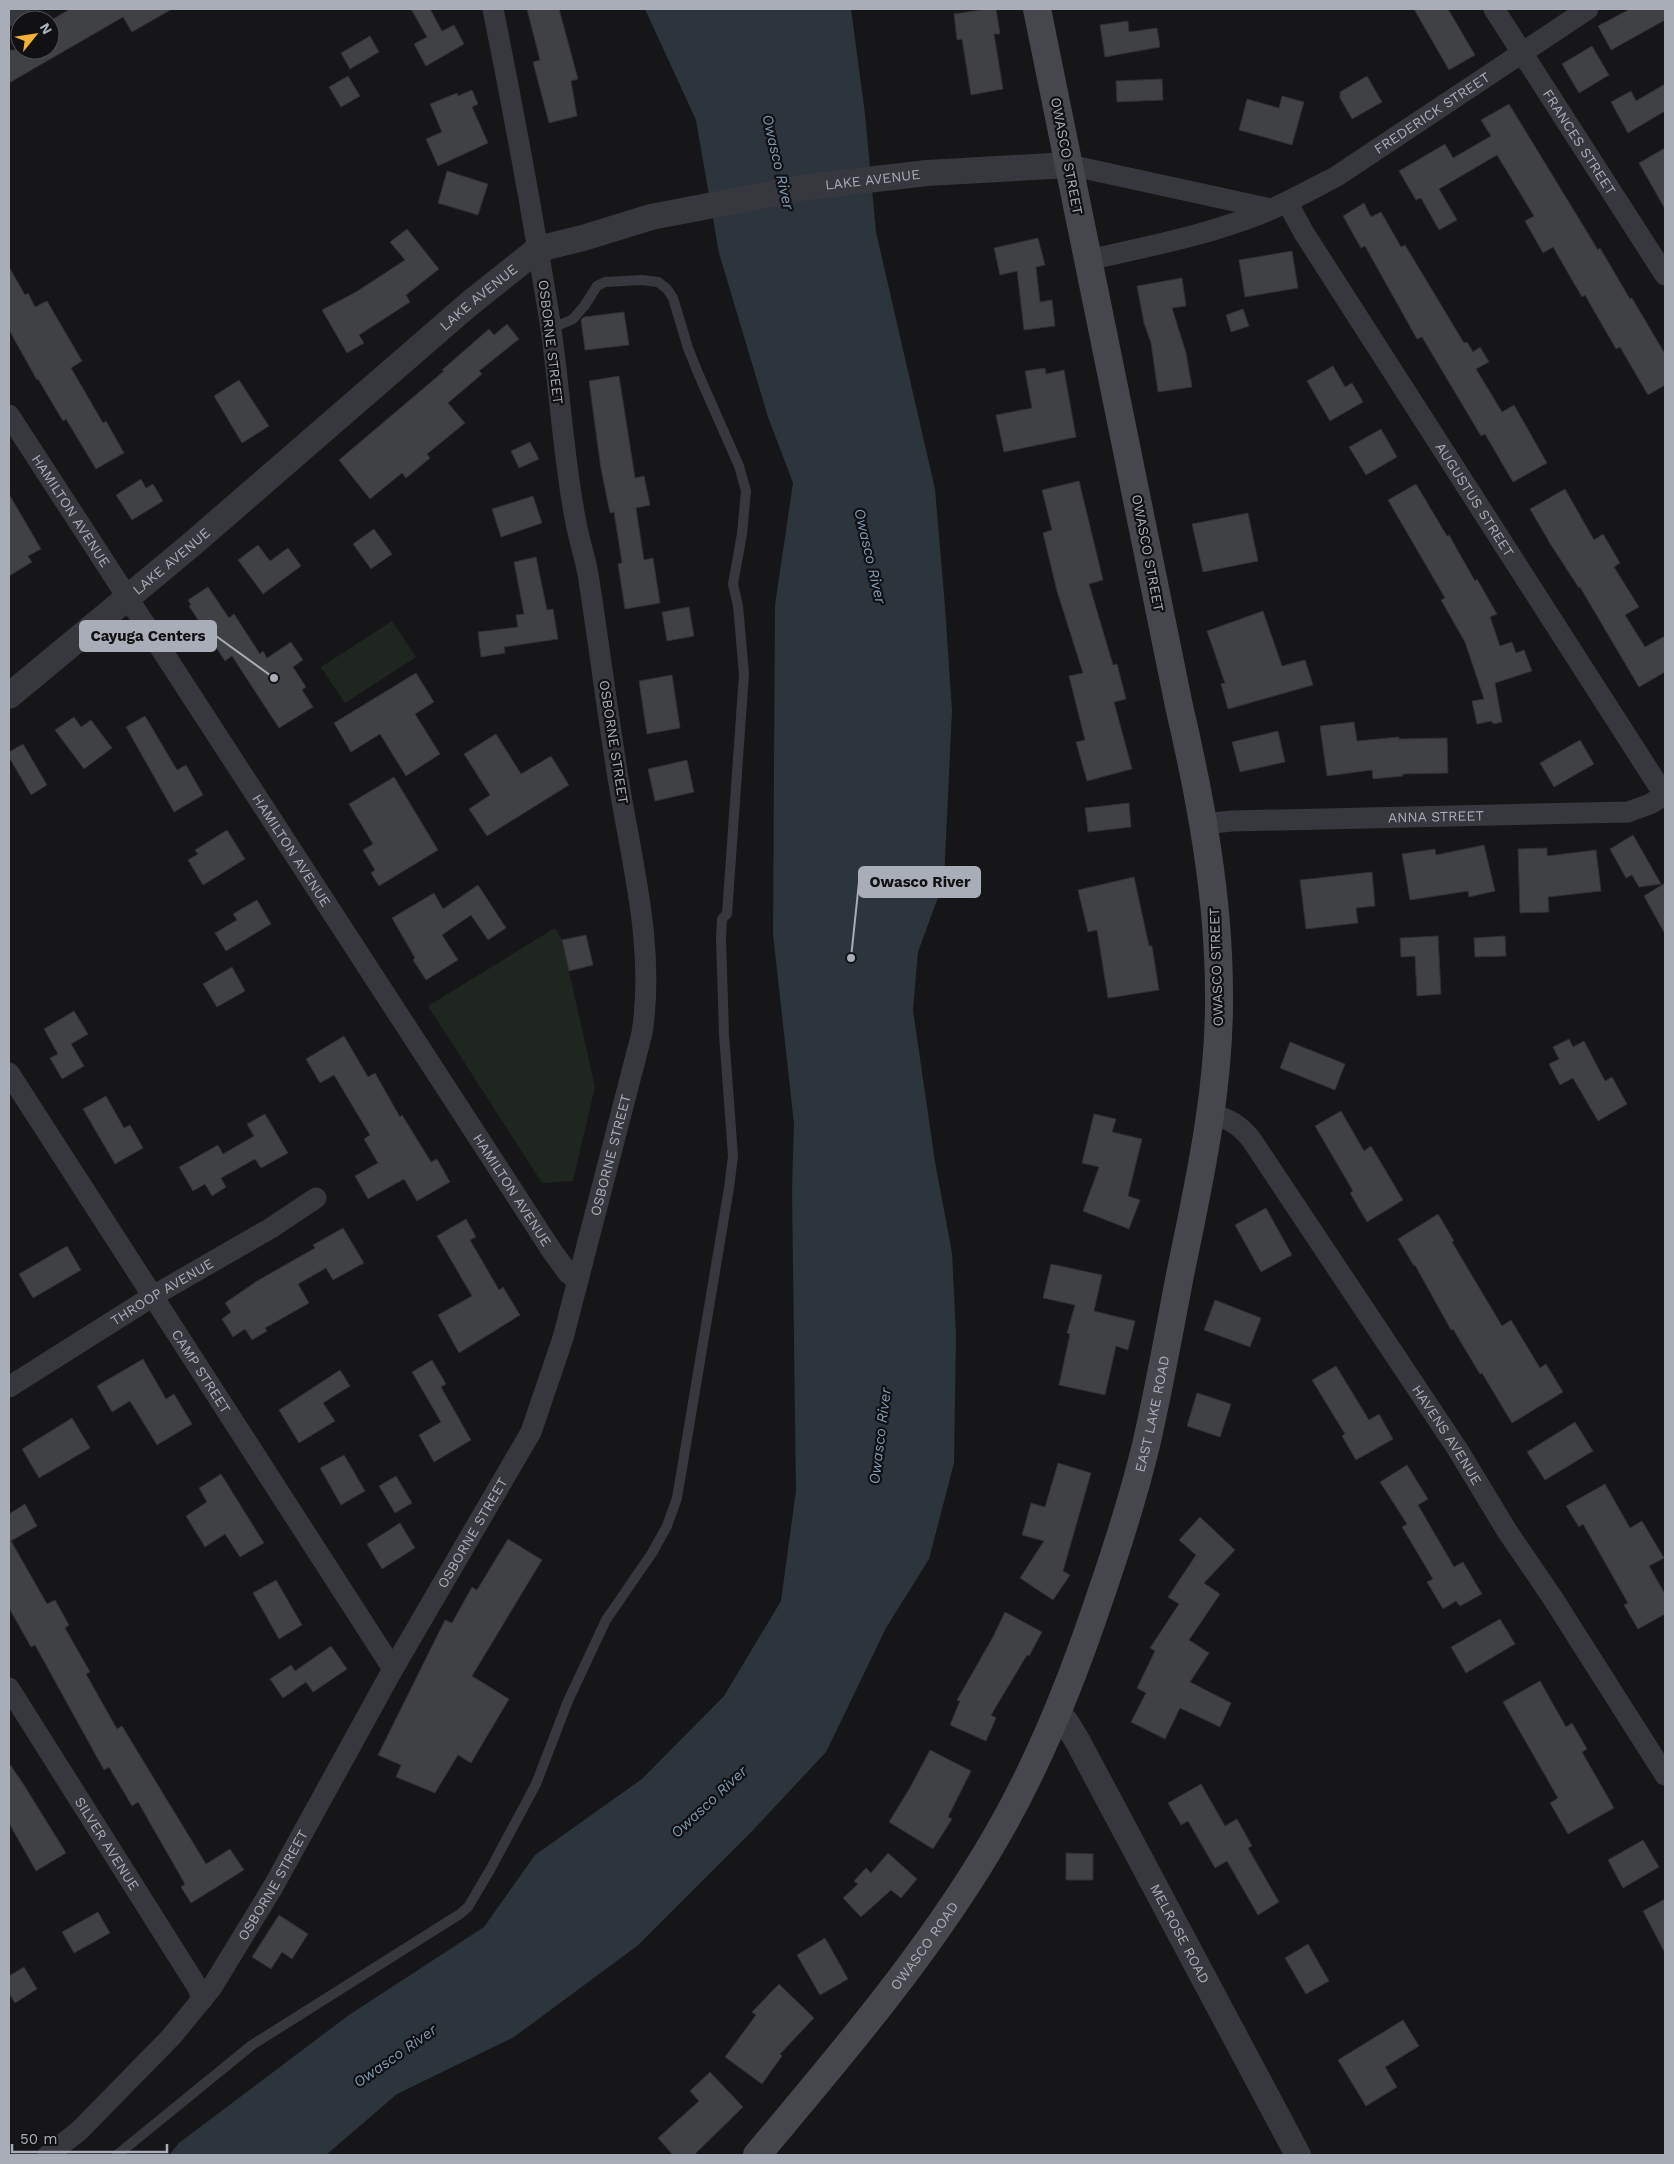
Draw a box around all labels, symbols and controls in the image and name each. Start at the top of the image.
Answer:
north arrow [10,10,60,60]
text: N [37,20,56,37]
street label: FREDERICK STREET [1371,68,1493,157]
street label: FRANCES STREET [1540,86,1620,198]
street label: OWASCO STREET [1048,96,1086,216]
water label: Owasco River [758,113,798,213]
street label: LAKE AVENUE [824,166,921,193]
street label: LAKE AVENUE [436,261,520,334]
street label: OSBORNE STREET [535,279,567,406]
street label: AUGUSTUS STREET [1432,440,1518,560]
street label: HAMILTON AVENUE [29,451,114,570]
street label: OWASCO STREET [1129,493,1167,613]
water label: Owasco River [850,507,890,607]
street label: LAKE AVENUE [130,524,213,598]
callout: Cayuga Centers [80,621,216,651]
text: Cayuga Centers [90,627,206,645]
street label: OSBORNE STREET [596,679,632,806]
street label: HAMILTON AVENUE [249,791,334,910]
street label: ANNA STREET [1388,807,1484,825]
callout: Owasco River [859,867,980,897]
text: Owasco River [870,873,971,891]
street label: OWASCO STREET [1206,907,1226,1027]
street label: OSBORNE STREET [587,1092,634,1218]
street label: HAMILTON AVENUE [470,1131,555,1249]
street label: THROOP AVENUE [107,1255,216,1329]
street label: CAMP STREET [168,1327,234,1417]
street label: EAST LAKE ROAD [1131,1354,1173,1474]
street label: HAVENS AVENUE [1409,1382,1485,1488]
water label: Owasco River [865,1386,895,1485]
street label: OSBORNE STREET [434,1474,511,1591]
water label: Owasco River [667,1761,752,1842]
street label: SILVER AVENUE [72,1794,142,1893]
street label: OSBORNE STREET [234,1827,311,1943]
street label: MELROSE ROAD [1147,1881,1213,1986]
street label: OWASCO ROAD [887,1898,961,1993]
water label: Owasco River [350,2020,441,2091]
scale bar [12,2122,168,2154]
text: 50 m [20,2130,57,2148]

